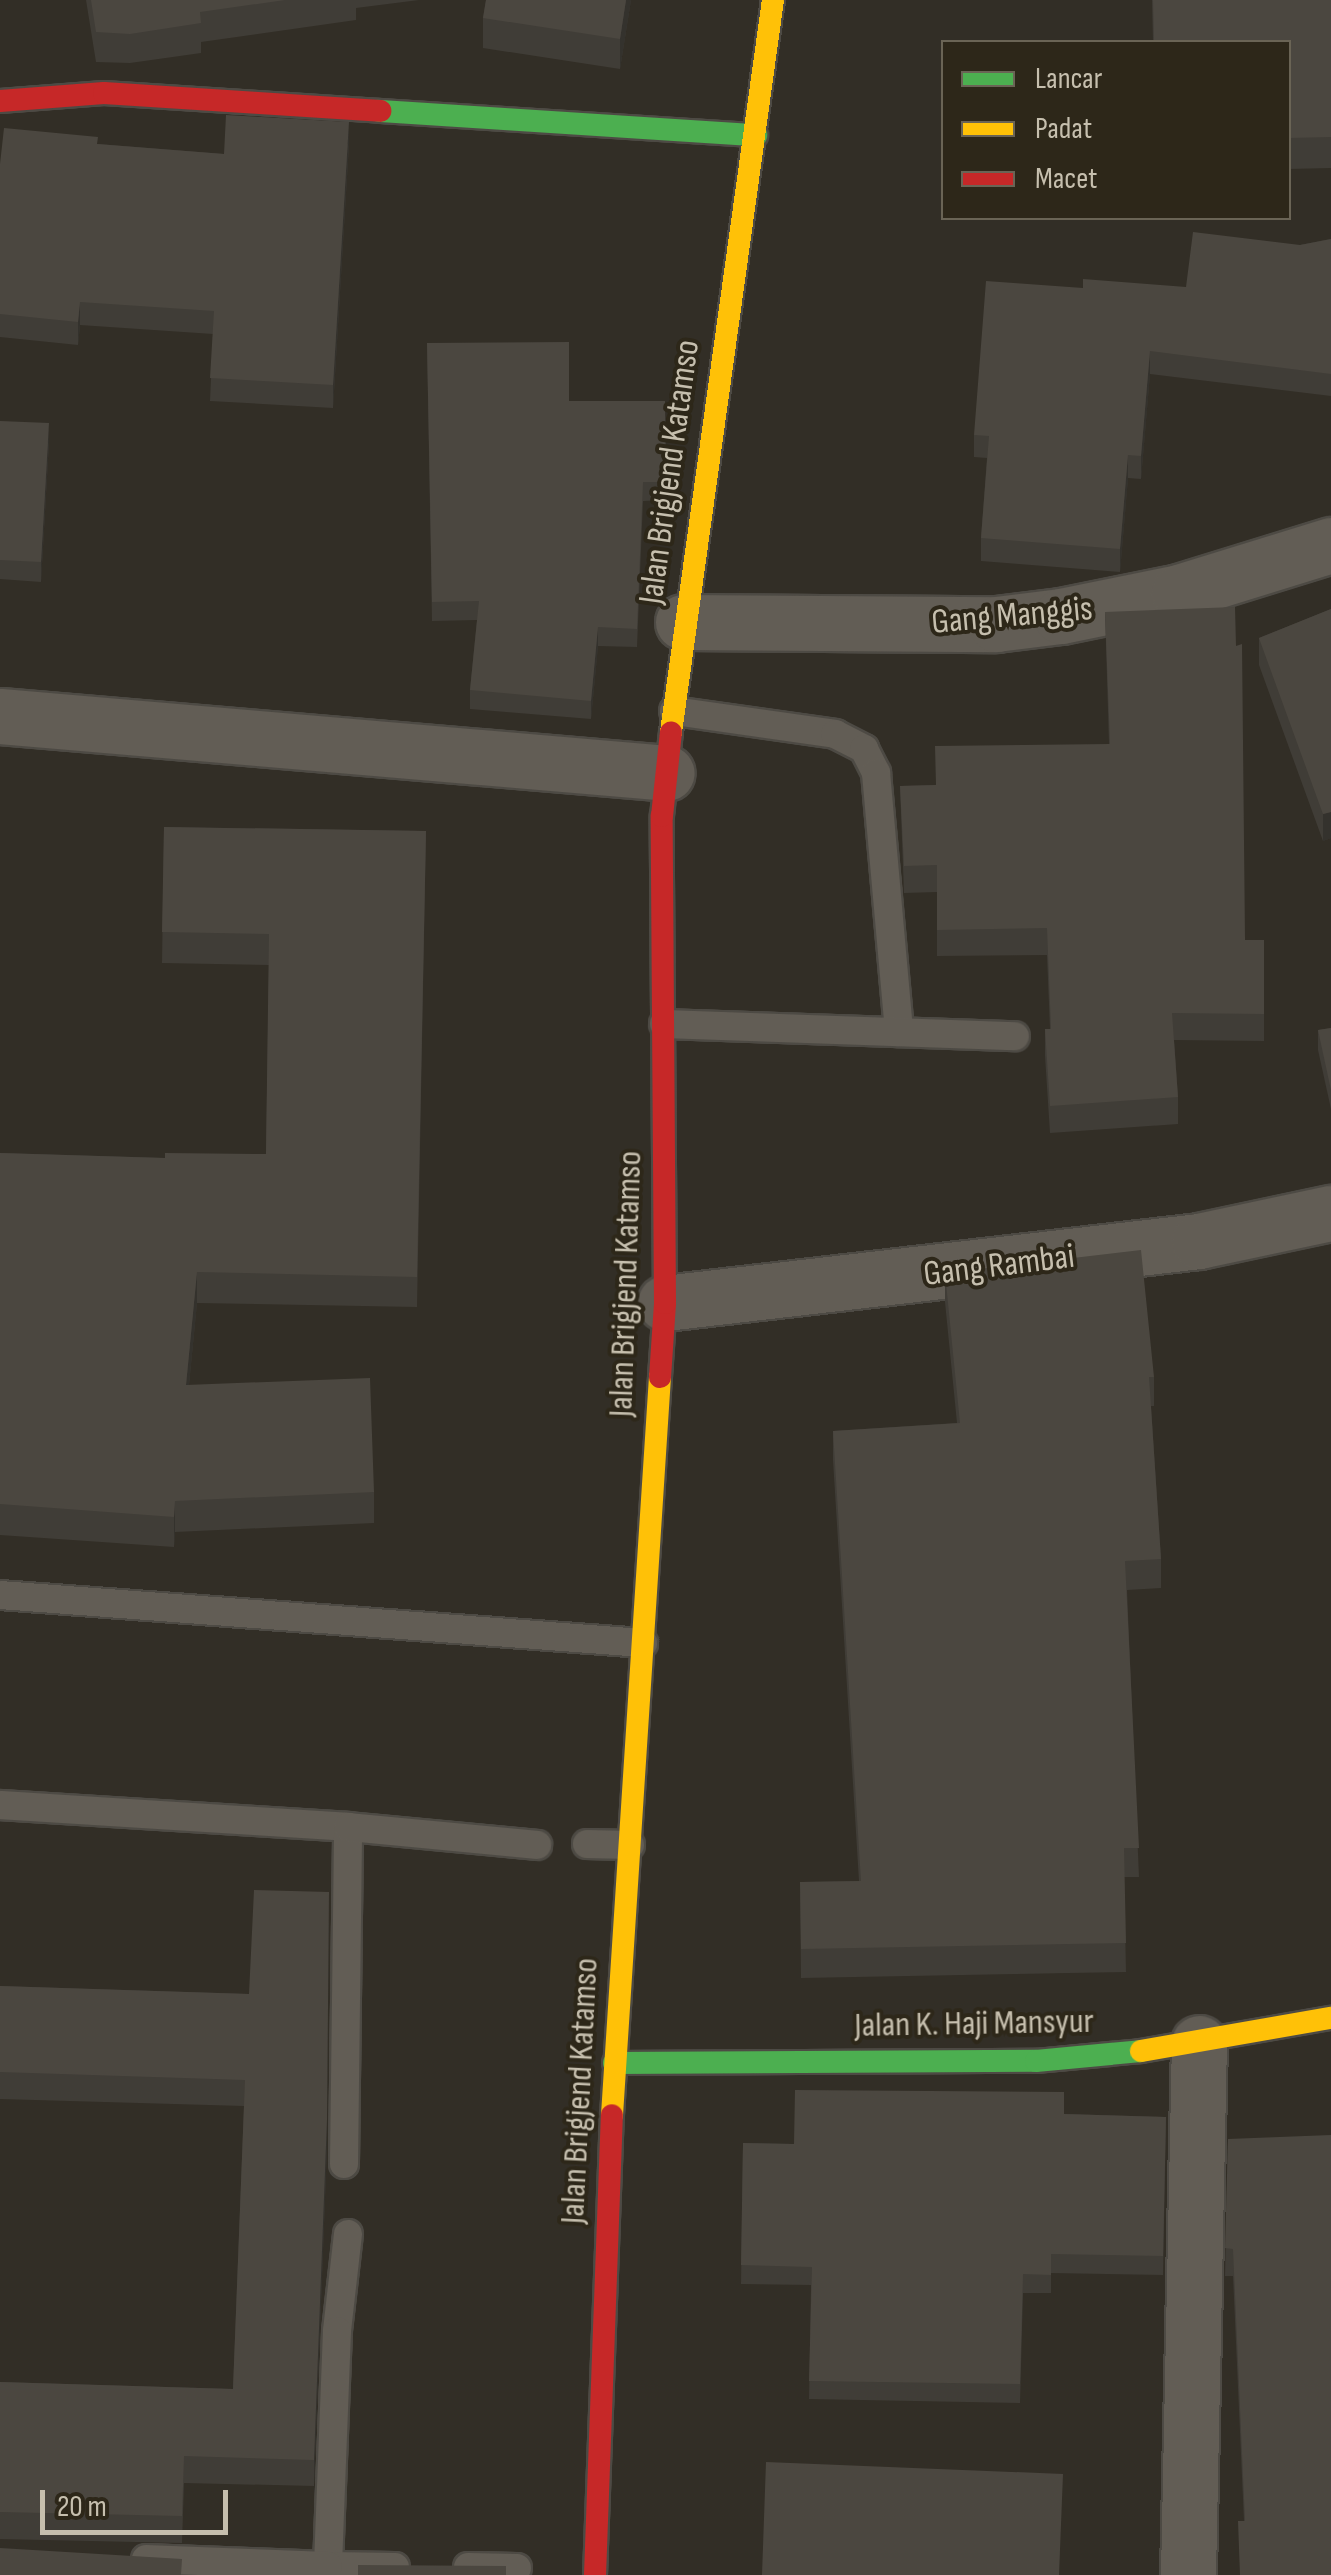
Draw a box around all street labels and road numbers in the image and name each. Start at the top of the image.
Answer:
street label: Jalan Brigjend Katamso [631,337,709,607]
street label: Gang Manggis [930,588,1094,644]
street label: Jalan Brigjend Katamso [600,1150,652,1418]
street label: Gang Rambai [921,1236,1077,1296]
street label: Jalan Brigjend Katamso [552,1957,608,2225]
street label: Jalan K. Haji Mansyur [854,2001,1094,2047]

